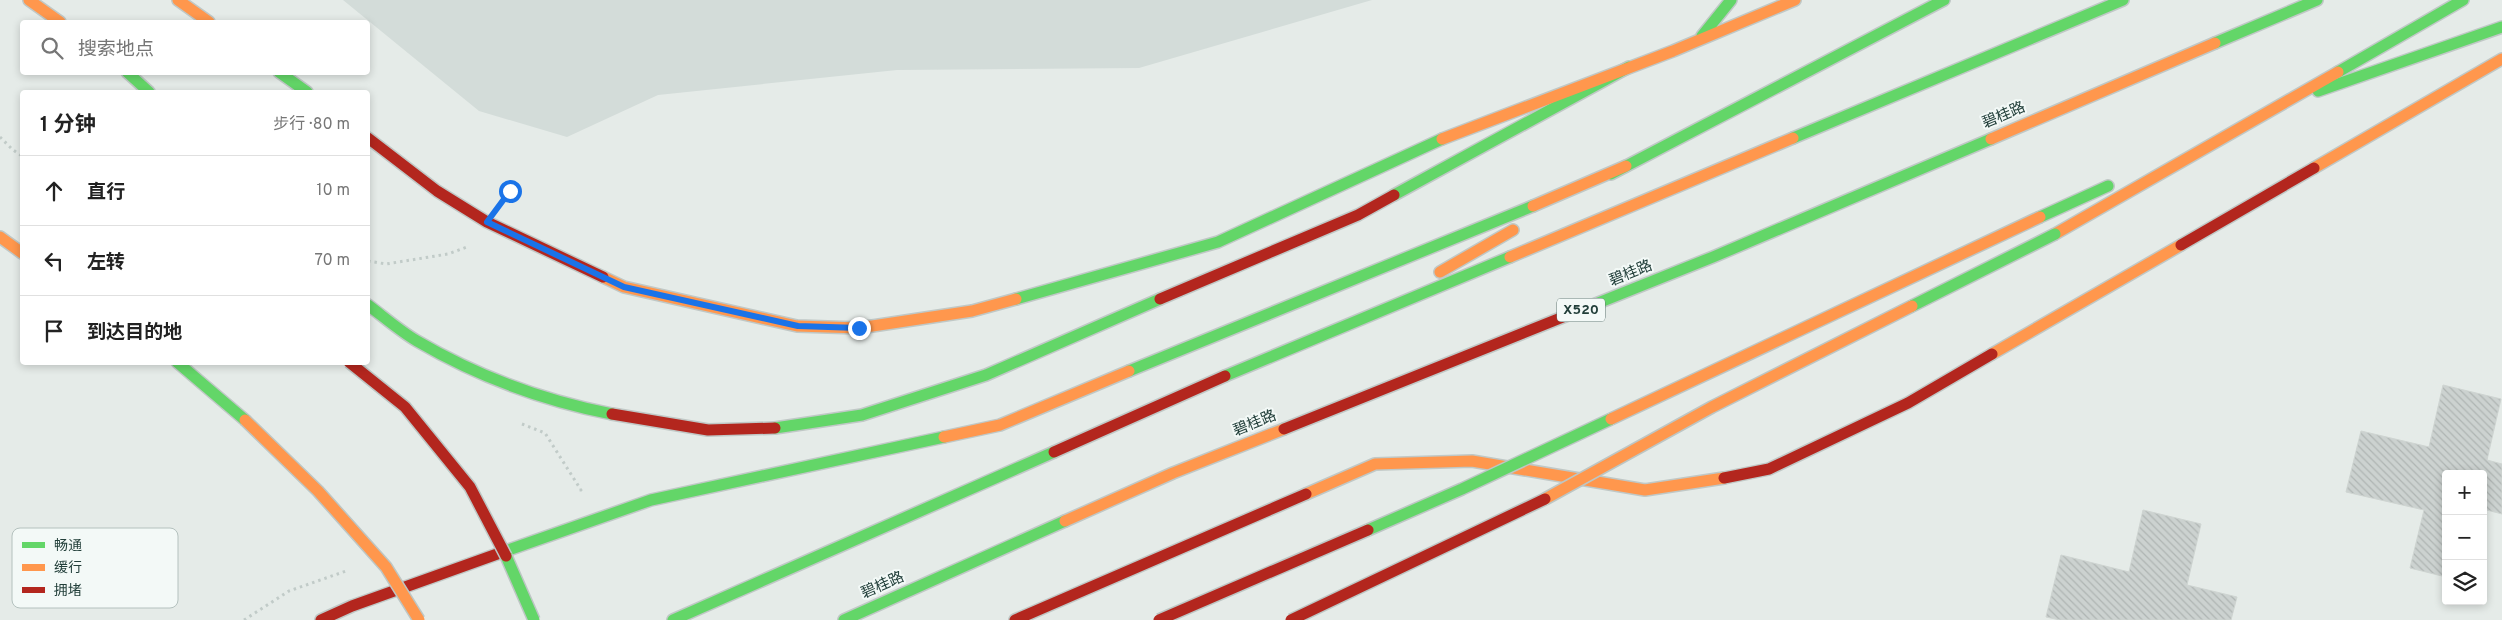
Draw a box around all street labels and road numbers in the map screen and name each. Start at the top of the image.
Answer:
street label: 碧桂路 [1980,98,2028,134]
street label: 碧桂路 [1607,257,1655,291]
road number: X520 [1557,298,1605,322]
street label: 碧桂路 [1231,407,1279,441]
street label: 碧桂路 [859,568,907,604]

